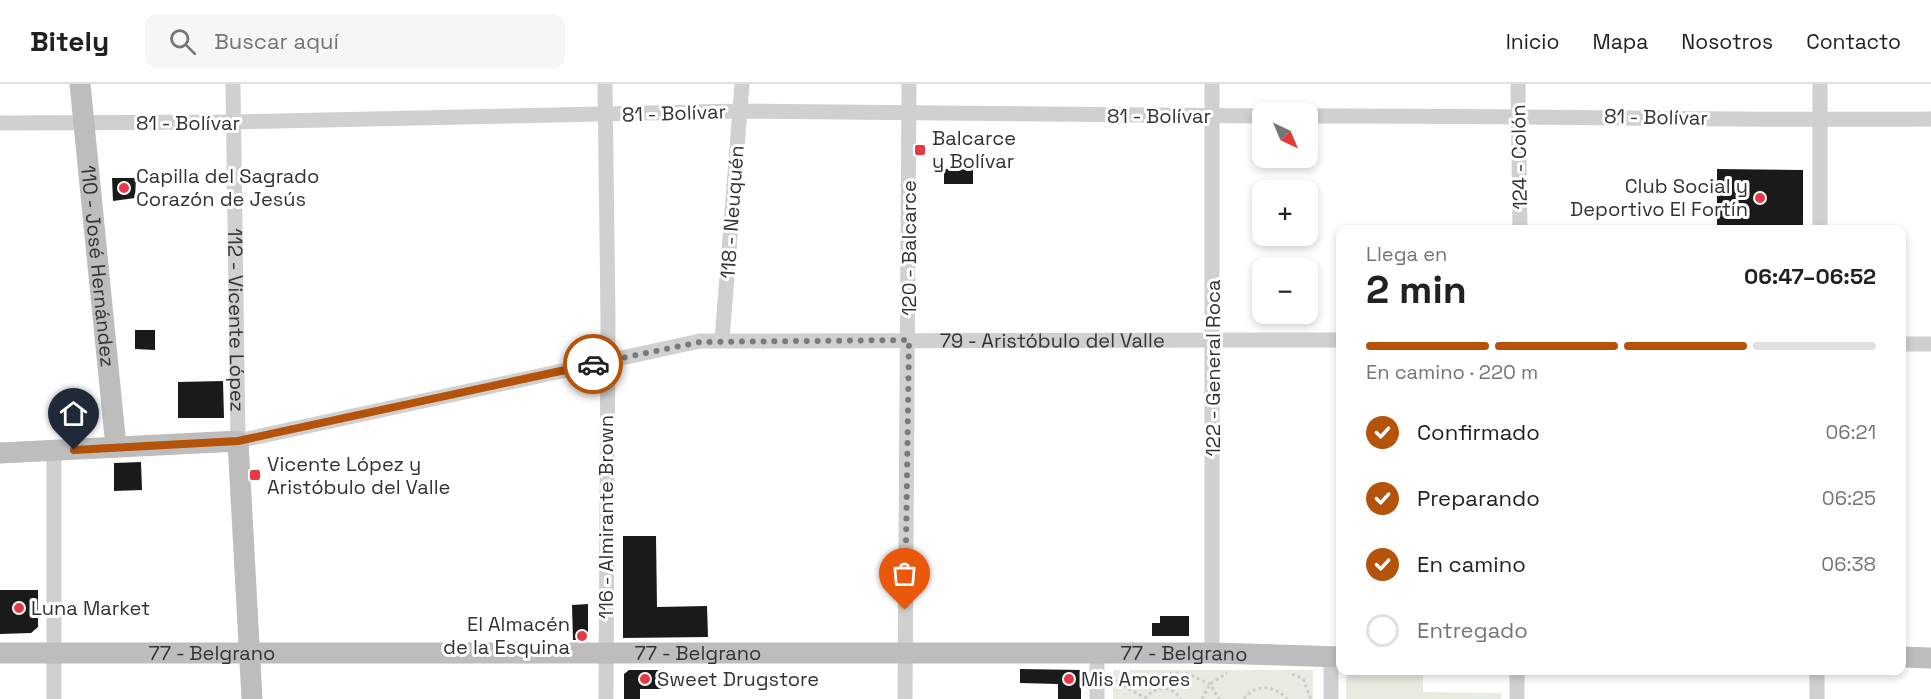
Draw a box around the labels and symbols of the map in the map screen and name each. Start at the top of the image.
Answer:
street label: 81 - Bolívar [622,98,726,128]
north arrow [1252,102,1318,168]
street label: 81 - Bolívar [1107,103,1211,129]
street label: 81 - Bolívar [1604,103,1708,131]
street label: 124 - Colón [1505,104,1533,210]
street label: 81 - Bolívar [136,110,240,136]
place label: Balcarce y Bolívar [932,125,1016,174]
marker: Balcarce y Bolívar [913,143,927,157]
street label: 118 - Neuquén [714,144,750,280]
place label: Capilla del Sagrado Corazón de Jesús [136,163,319,212]
street label: 110 - José Hernández [75,164,121,368]
place label: Club Social y Deportivo El Fortín [1570,173,1748,222]
street label: 120 - Balcarce [896,180,922,316]
marker: Capilla del Sagrado Corazón de Jesús [117,181,131,195]
marker: Club Social y Deportivo El Fortín [1753,191,1767,205]
street label: 112 - Vicente López [222,228,251,412]
street label: 122 - General Roca [1200,279,1226,457]
street label: 79 - Aristóbulo del Valle [940,327,1165,354]
courier [563,334,623,394]
pin [48,388,99,450]
street label: 116 - Almirante Brown [593,415,619,619]
place label: Vicente López y Aristóbulo del Valle [267,451,450,500]
marker: Vicente López y Aristóbulo del Valle [248,468,262,482]
pin [879,548,930,610]
place label: Luna Market [31,595,150,621]
marker: Luna Market [12,601,26,615]
place label: El Almacén de la Esquina [443,611,570,660]
marker: El Almacén de la Esquina [575,629,589,643]
street label: 77 - Belgrano [149,640,275,666]
street label: 77 - Belgrano [635,640,761,666]
street label: 77 - Belgrano [1121,640,1248,667]
place label: Sweet Drugstore [657,666,819,692]
place label: Mis Amores [1081,666,1190,692]
marker: Sweet Drugstore [638,672,652,686]
marker: Mis Amores [1062,672,1076,686]

